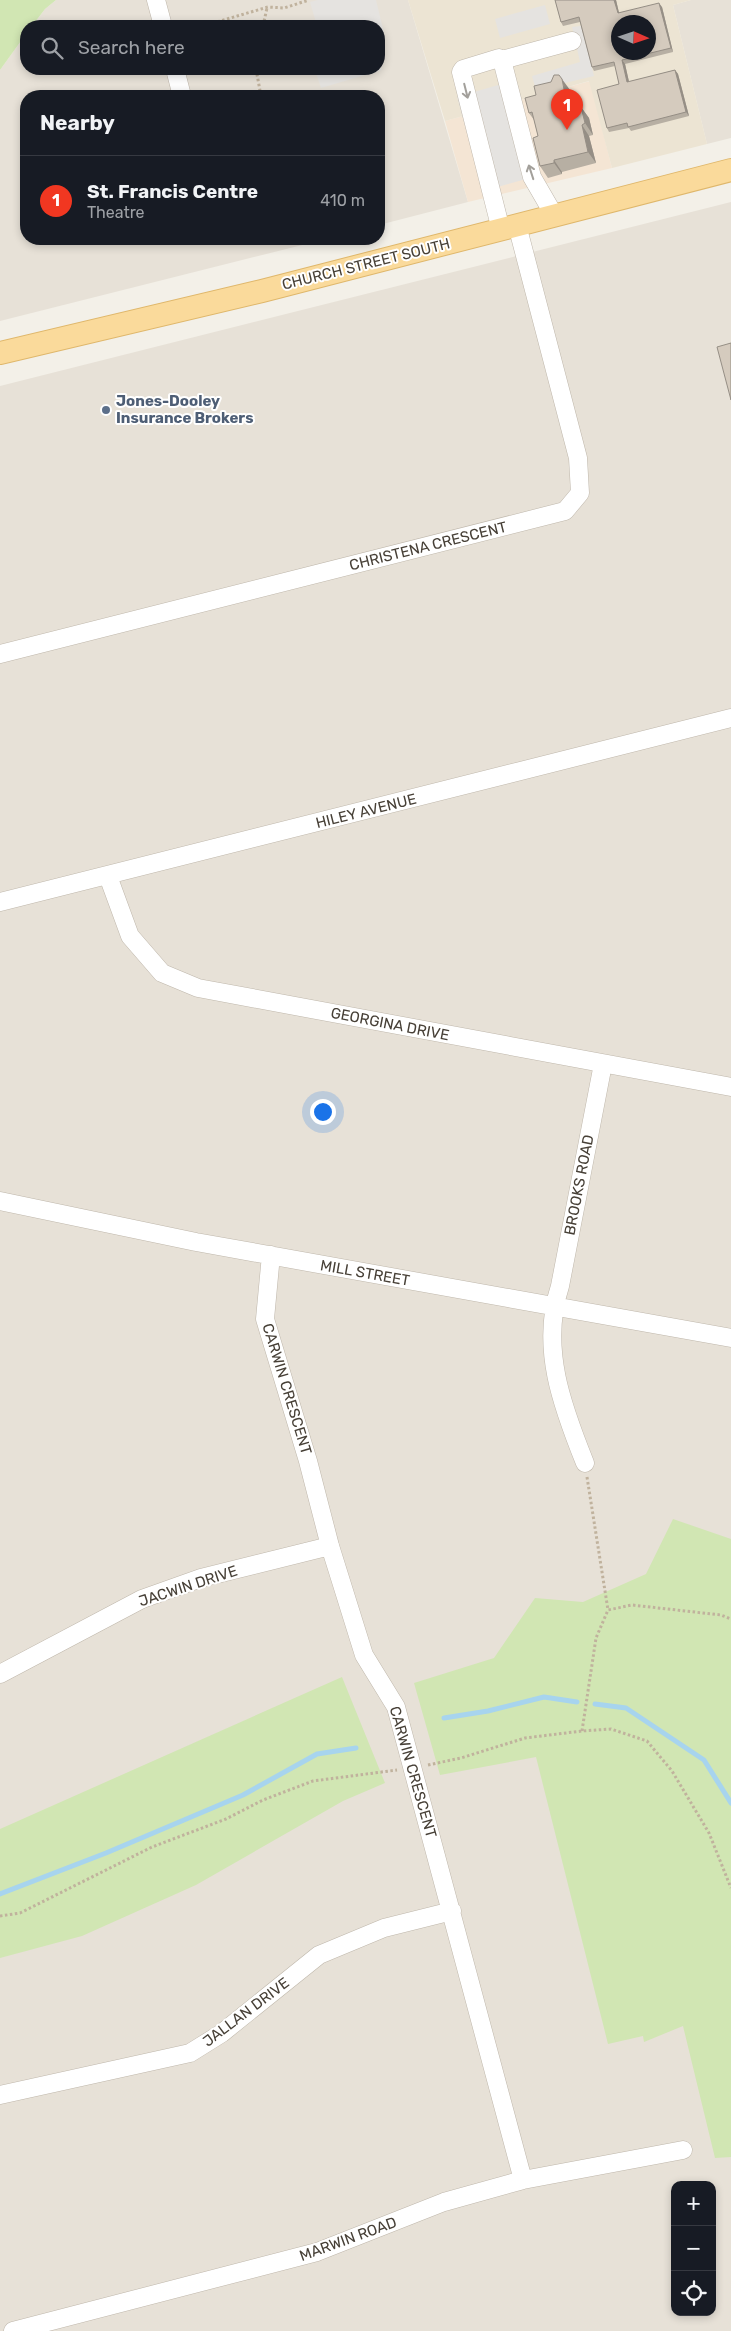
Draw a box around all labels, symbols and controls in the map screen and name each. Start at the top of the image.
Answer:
north arrow [611,15,656,60]
search box [20,20,385,75]
icon: search [38,34,66,62]
text: Search here [78,36,185,59]
one-way arrow [461,82,471,98]
pin: 1 [551,89,583,130]
text: Nearby [40,110,115,135]
one-way arrow [525,164,535,180]
text: St. Francis Centre [87,180,258,203]
text: 1 [52,191,60,210]
text: 410 m [320,191,365,210]
text: Theatre [87,203,145,222]
street label: CHURCH STREET SOUTH [280,234,452,294]
place label: Jones-Dooley Insurance Brokers [116,392,253,427]
marker: Jones-Dooley Insurance Brokers [100,404,112,416]
street label: CHRISTENA CRESCENT [347,518,509,574]
street label: HILEY AVENUE [314,790,418,832]
street label: GEORGINA DRIVE [329,1004,451,1044]
your location [310,1099,336,1125]
street label: BROOKS ROAD [560,1133,598,1237]
street label: MILL STREET [319,1256,412,1290]
street label: CARWIN CRESCENT [258,1321,316,1457]
street label: JACWIN DRIVE [136,1562,240,1610]
street label: CARWIN CRESCENT [386,1704,441,1840]
street label: JALLAN DRIVE [199,1974,293,2050]
map controls [671,2181,716,2316]
button: + [671,2181,716,2226]
street label: MARWIN ROAD [297,2213,399,2265]
button: − [671,2226,716,2271]
button: locate [671,2271,716,2316]

